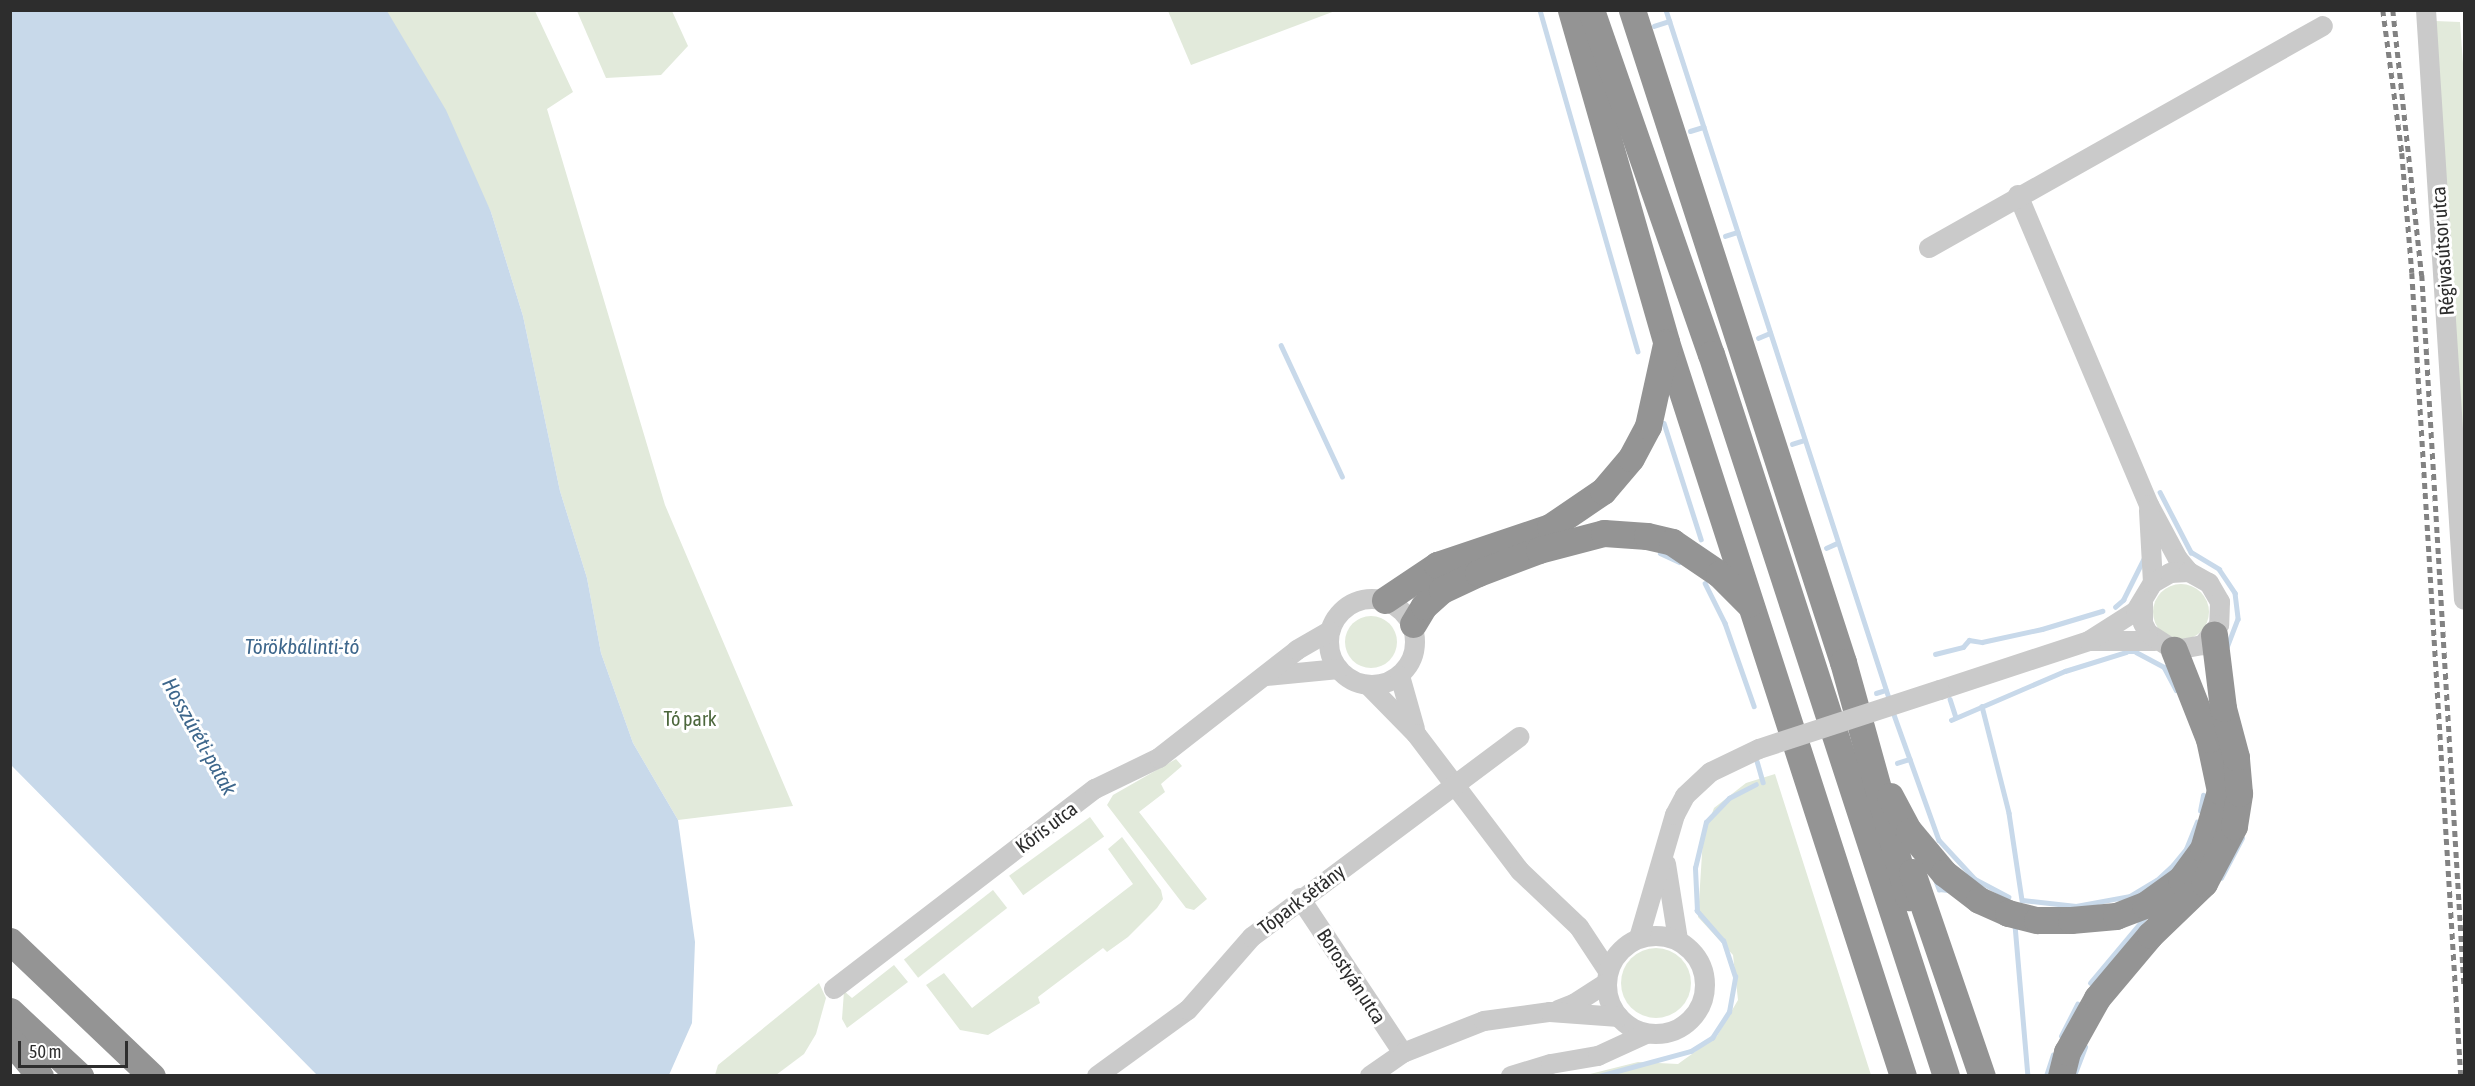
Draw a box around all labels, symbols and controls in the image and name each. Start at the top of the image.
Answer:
street label: Régivasútsor utca [2426,186,2458,316]
water label: Törökbálinti-tó [245,633,359,659]
water label: Hosszúréti-patak [157,673,243,799]
park label: Tó park [663,706,717,730]
street label: Kőris utca [1010,796,1082,858]
street label: Tópark sétány [1253,859,1349,939]
street label: Borostyán utca [1312,924,1392,1028]
scale bar [21,1029,130,1067]
text: 50 m [29,1041,61,1062]

